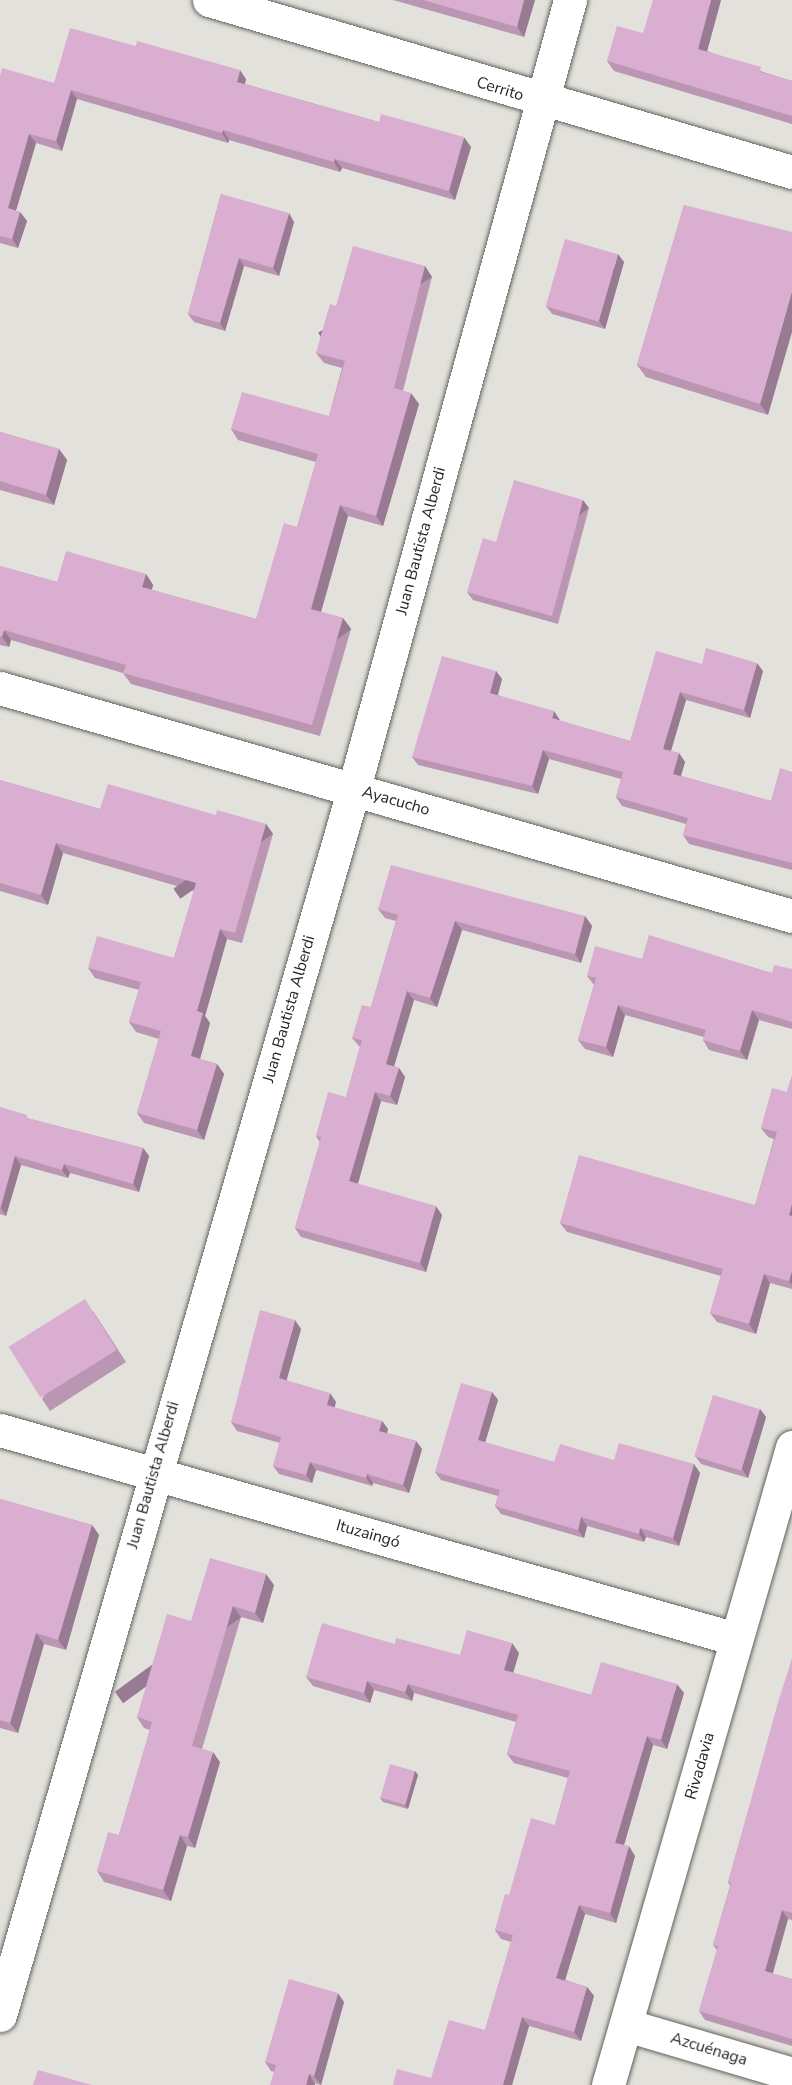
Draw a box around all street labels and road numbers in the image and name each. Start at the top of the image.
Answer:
street label: Cerrito [474,73,526,105]
street label: Juan Bautista Alberdi [392,465,450,617]
street label: Ayacucho [360,782,432,820]
street label: Juan Bautista Alberdi [259,933,319,1085]
street label: Juan Bautista Alberdi [123,1399,183,1551]
street label: Ituzaingó [334,1516,402,1552]
street label: Rivadavia [681,1730,719,1802]
street label: Azcuénaga [668,2028,750,2070]

